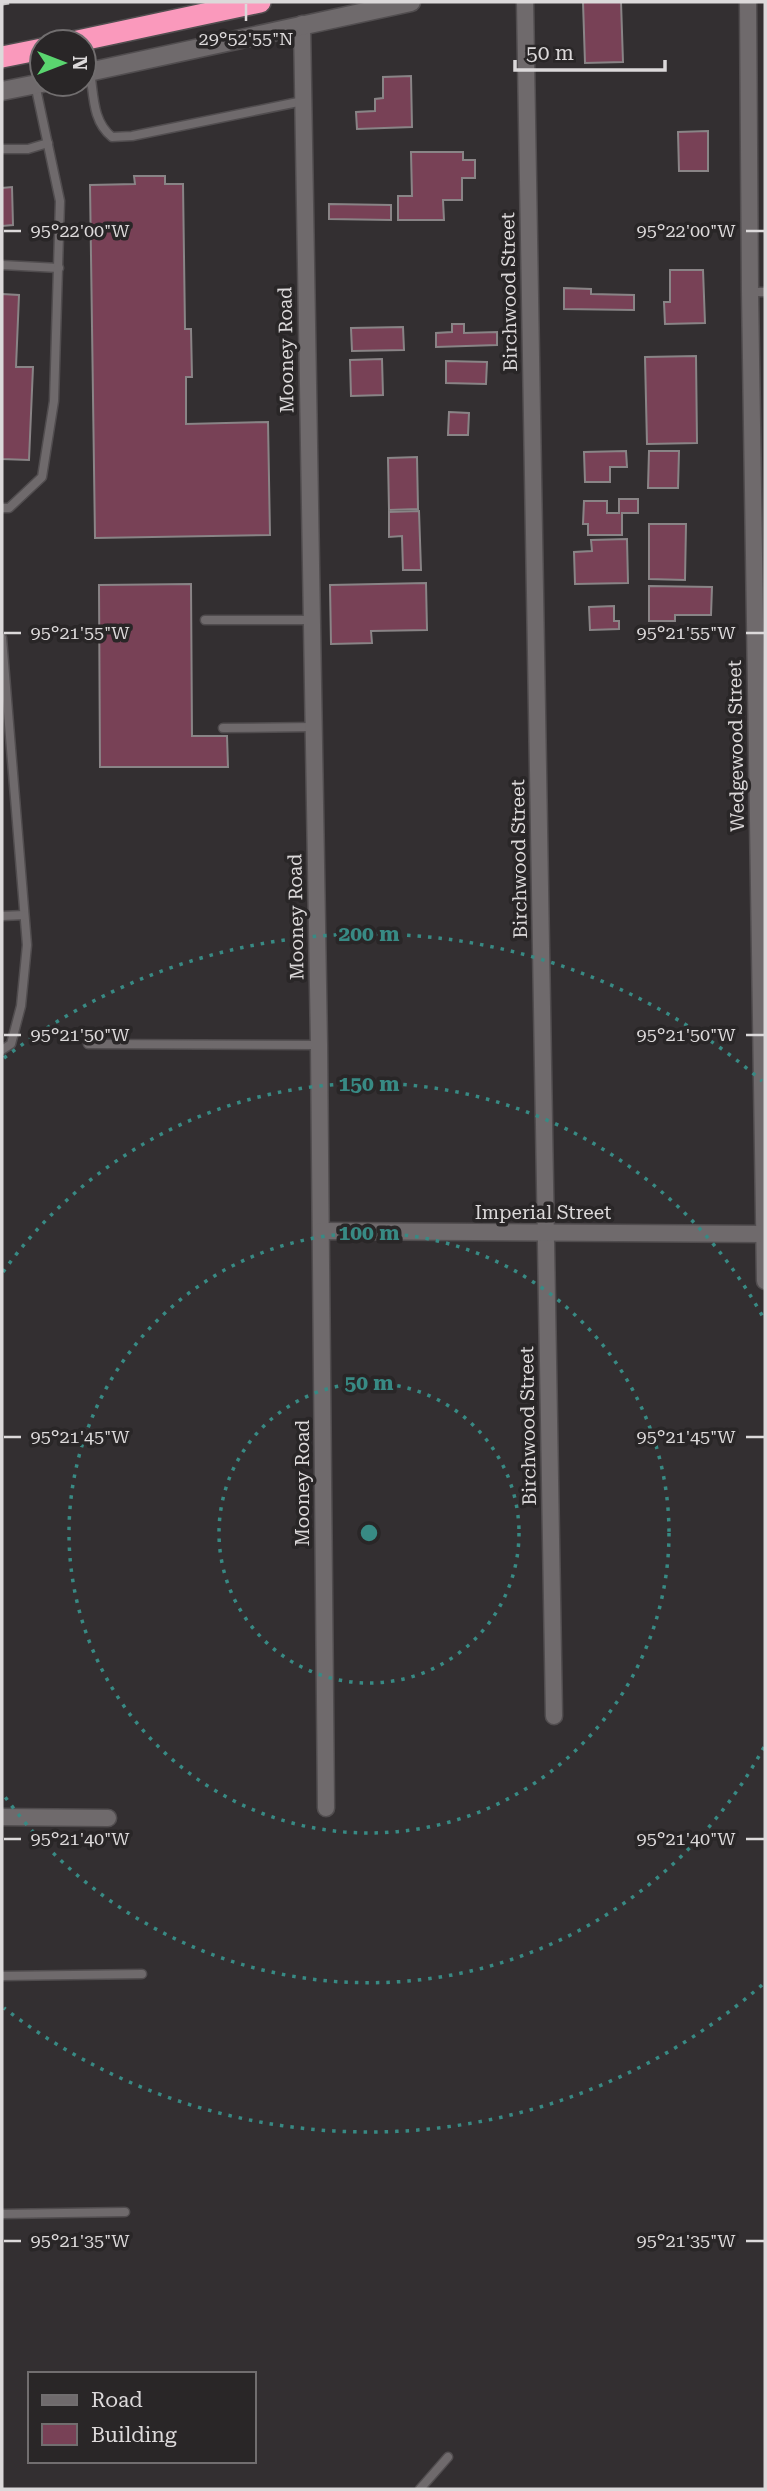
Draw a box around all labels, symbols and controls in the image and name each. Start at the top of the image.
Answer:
north arrow [28,28,98,98]
text: 29°52'55"N [199,28,293,49]
scale bar [515,28,666,72]
text: 50 m [526,41,574,65]
text: N [68,56,91,71]
street label: Birchwood Street [496,212,522,372]
text: 95°22'00"W [31,220,130,241]
text: 95°22'00"W [637,220,736,241]
street label: Mooney Road [273,287,299,413]
text: 95°21'55"W [31,622,130,643]
text: 95°21'55"W [637,622,736,643]
street label: Wedgewood Street [723,660,749,832]
street label: Birchwood Street [506,779,532,939]
street label: Mooney Road [283,854,309,980]
text: 200 m [339,922,399,946]
text: 95°21'50"W [31,1024,130,1045]
text: 95°21'50"W [637,1024,736,1045]
text: 150 m [339,1072,399,1096]
street label: Imperial Street [475,1201,611,1224]
text: 100 m [339,1221,399,1245]
street label: Birchwood Street [515,1346,541,1506]
text: 50 m [344,1371,394,1395]
street label: Mooney Road [291,1420,314,1546]
text: 95°21'45"W [31,1426,130,1447]
text: 95°21'45"W [637,1426,736,1447]
centre of rings [357,1521,381,1545]
text: 95°21'40"W [31,1828,130,1849]
text: 95°21'40"W [637,1828,736,1849]
text: 95°21'35"W [31,2230,130,2251]
text: 95°21'35"W [637,2230,736,2251]
legend [28,2372,256,2463]
text: Road [91,2388,143,2412]
text: Building [91,2423,177,2447]

